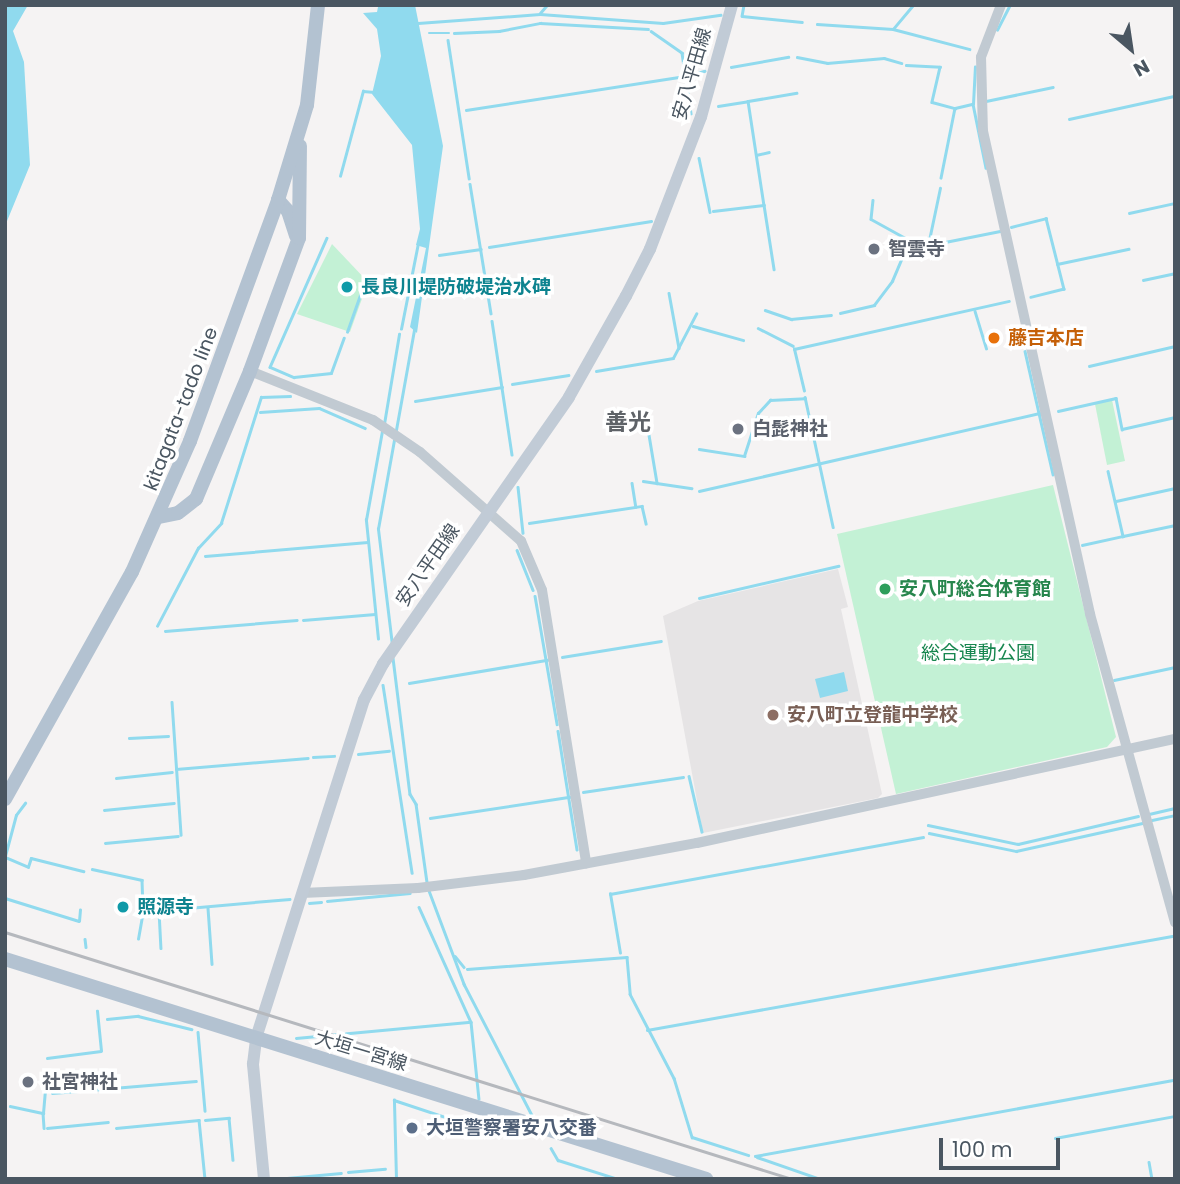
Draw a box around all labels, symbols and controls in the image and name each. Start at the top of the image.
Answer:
north arrow [1096,14,1166,84]
street label: 安八平田線 [668,25,716,123]
text: N [1129,53,1154,83]
place label: 智雲寺 [888,238,945,260]
marker: 智雲寺 [866,241,882,257]
place label: 長良川堤防破堤治水碑 [361,276,551,298]
marker: 長良川堤防破堤治水碑 [339,279,355,295]
street label: kitagata-tado line [139,324,223,494]
place label: 藤吉本店 [1008,327,1084,349]
marker: 藤吉本店 [986,330,1002,346]
district label: 善光 [605,408,651,436]
place label: 白髭神社 [752,418,828,440]
marker: 白髭神社 [730,421,746,437]
street label: 安八平田線 [391,520,465,610]
place label: 安八町総合体育館 [899,578,1051,600]
marker: 安八町総合体育館 [877,581,893,597]
park label: 総合運動公園 [921,642,1035,664]
place label: 安八町立登龍中学校 [787,704,958,726]
marker: 安八町立登龍中学校 [765,707,781,723]
place label: 照源寺 [137,896,194,918]
marker: 照源寺 [115,899,131,915]
street label: 大垣一宮線 [312,1026,410,1076]
place label: 社宮神社 [42,1071,118,1093]
marker: 社宮神社 [20,1074,36,1090]
place label: 大垣警察署安八交番 [426,1117,597,1139]
marker: 大垣警察署安八交番 [404,1120,420,1136]
scale bar [942,1124,1063,1168]
text: 100 m [952,1135,1012,1164]

